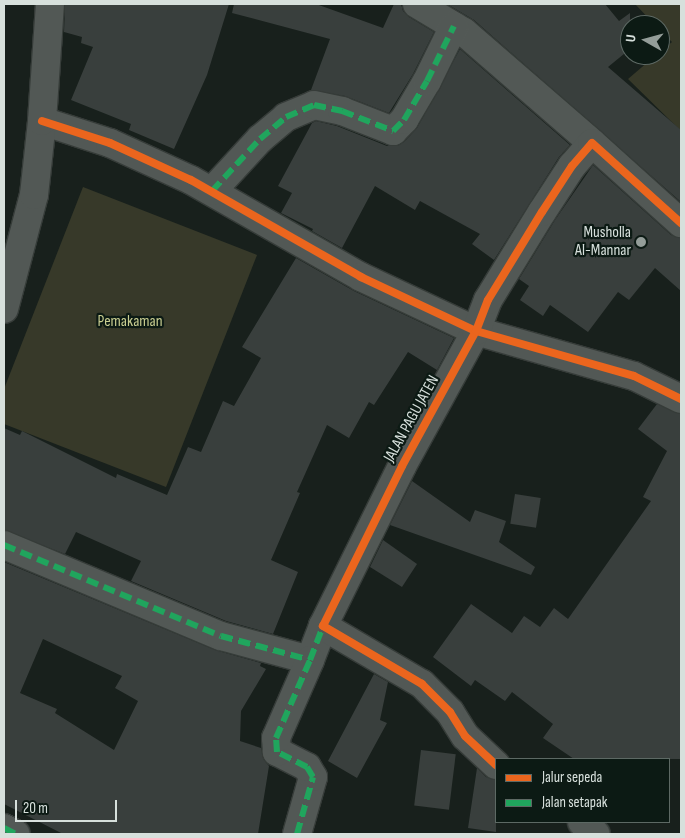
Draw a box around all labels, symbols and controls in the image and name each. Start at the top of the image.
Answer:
north arrow [620,15,670,65]
text: U [622,34,639,43]
place label: Musholla Al-Mannar [575,223,631,261]
marker: Musholla Al-Mannar [635,236,647,248]
park label: Pemakaman [97,312,163,332]
street label: JALAN PAGU JATEN [380,372,444,466]
legend [495,758,670,823]
text: Jalur sepeda [542,768,602,787]
scale bar [18,790,120,822]
text: Jalan setapak [542,793,608,812]
text: 20 m [23,799,48,818]

